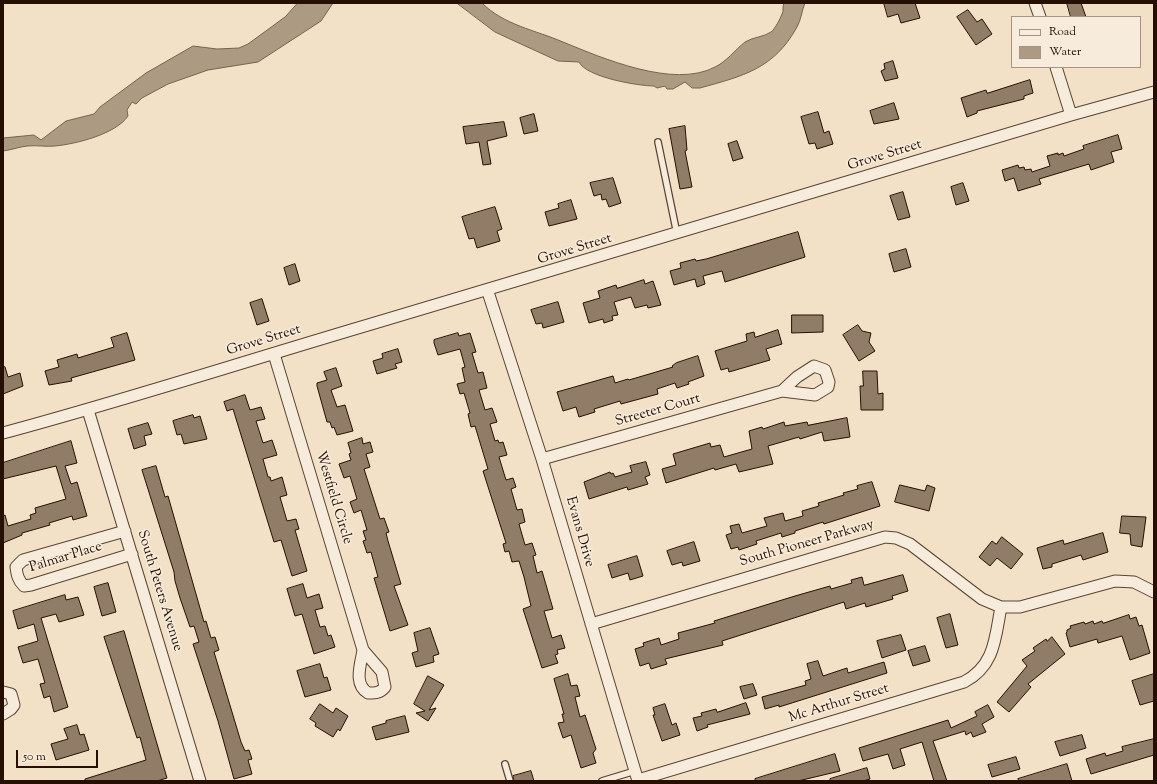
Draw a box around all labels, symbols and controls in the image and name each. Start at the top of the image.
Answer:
legend [1011,16,1141,68]
text: Road [1049,23,1076,41]
text: Water [1049,43,1081,61]
street label: Grove Street [846,137,924,175]
street label: Grove Street [536,231,614,269]
street label: Grove Street [225,322,303,360]
street label: Streeter Court [614,391,702,431]
street label: Westfield Circle [311,449,355,547]
street label: Evans Drive [561,495,597,569]
street label: South Pioneer Parkway [738,517,876,571]
street label: South Peters Avenue [133,528,185,654]
street label: Palmar Place [28,539,104,577]
street label: Mc Arthur Street [787,681,891,727]
scale bar [18,742,100,768]
text: 50 m [23,748,46,766]

